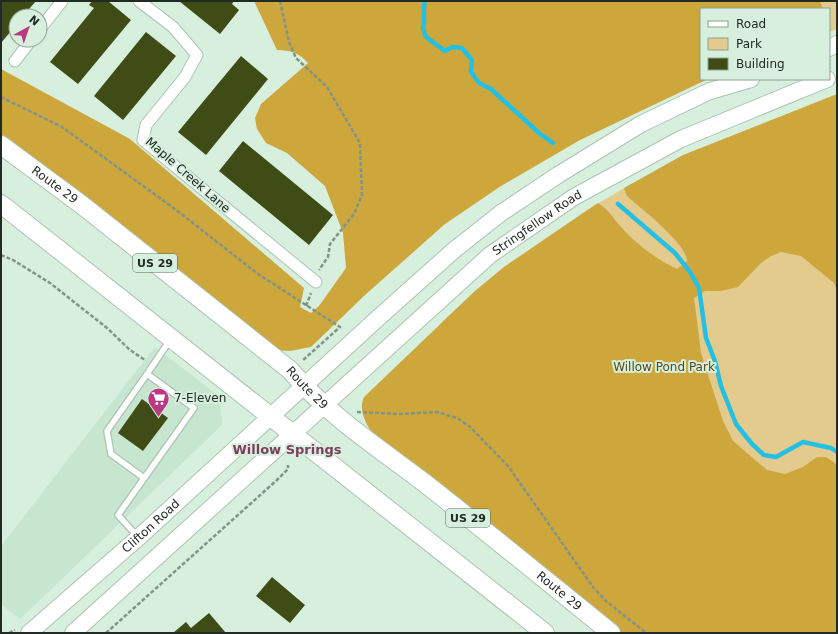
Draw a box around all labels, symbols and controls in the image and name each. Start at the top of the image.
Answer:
north arrow [8,8,48,48]
legend [700,8,830,80]
text: N [26,13,42,29]
text: Road [736,17,766,31]
text: Park [736,37,762,51]
text: Building [736,57,785,71]
street label: Maple Creek Lane [143,134,233,216]
street label: Route 29 [29,163,81,207]
street label: Stringfellow Road [490,187,584,258]
road number: US 29 [133,254,177,272]
park label: Willow Pond Park [613,360,715,374]
street label: Route 29 [283,364,331,412]
supermarket icon: 7-Eleven [146,385,172,418]
place label: 7-Eleven [174,391,226,405]
district label: Willow Springs [232,442,342,457]
street label: Clifton Road [119,497,182,556]
road number: US 29 [446,509,490,527]
street label: Route 29 [534,568,585,613]

